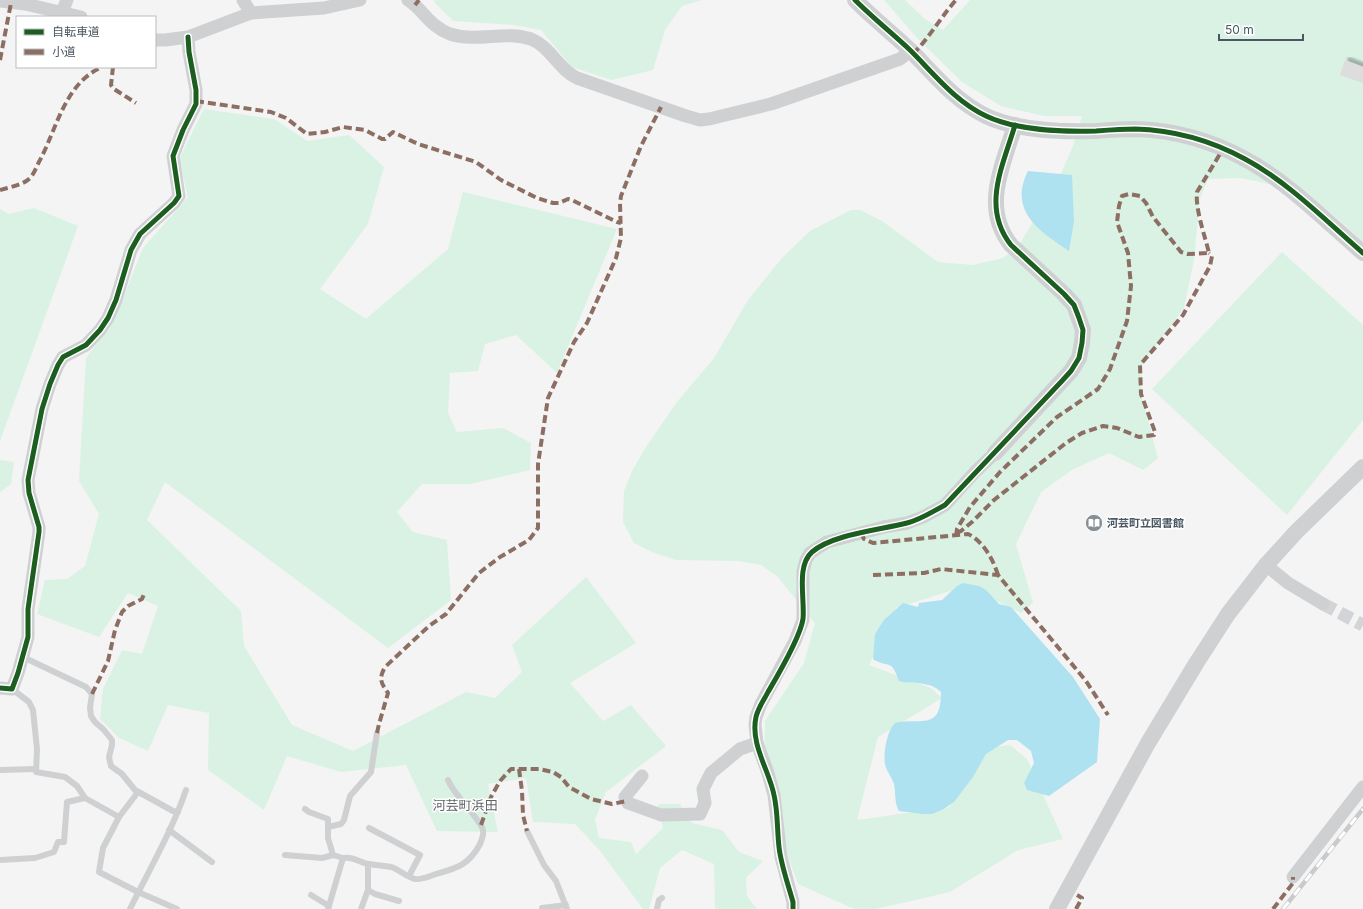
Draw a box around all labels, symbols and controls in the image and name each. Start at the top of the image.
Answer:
legend [16,16,156,68]
scale bar [1219,16,1303,42]
text: 50 m [1225,22,1254,37]
text: 自転車道 [52,24,100,39]
text: 小道 [52,44,76,59]
library icon: 河芸町立図書館 [1084,513,1104,533]
place label: 河芸町立図書館 [1107,516,1184,530]
district label: 河芸町浜田 [432,797,498,813]

